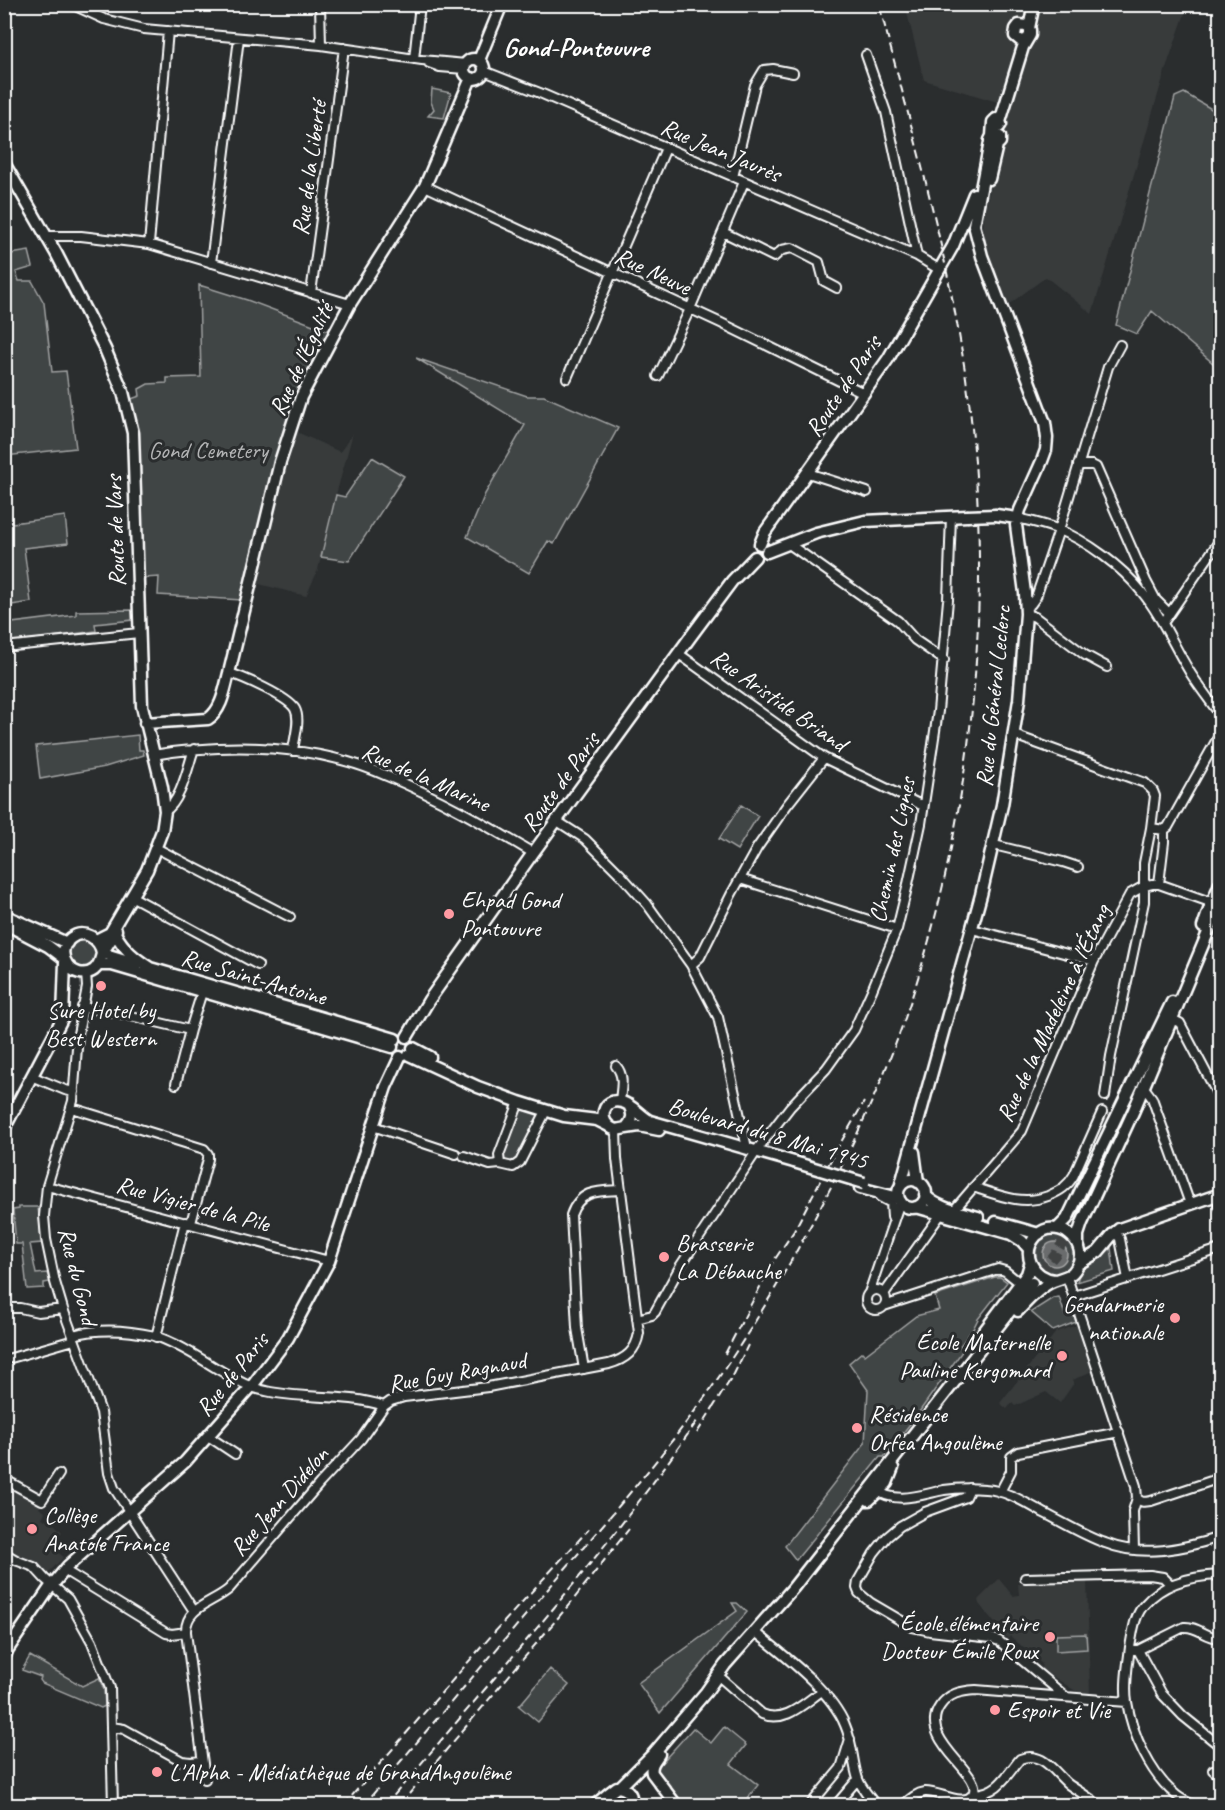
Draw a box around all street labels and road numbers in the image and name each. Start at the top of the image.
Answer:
street label: Rue de la Liberté [285,95,334,237]
street label: Rue Jean Jaurès [657,111,788,190]
street label: Rue Neuve [610,240,698,303]
street label: Rue de l'Égalité [262,294,342,420]
street label: Route de Paris [798,327,889,442]
street label: Route de Vars [98,472,132,587]
street label: Rue du Général Leclerc [969,603,1018,788]
street label: Rue Aristide Briand [705,642,856,760]
street label: Route de Paris [514,724,608,838]
street label: Rue de la Marine [357,735,497,819]
street label: Chemin des Lignes [862,773,922,925]
street label: Rue de la Madeleine à l'Étang [989,898,1117,1127]
street label: Rue Saint-Antoine [178,942,332,1013]
street label: Boulevard du 8 Mai 1945 [665,1090,872,1176]
street label: Rue Vigier de la Pile [113,1169,275,1239]
street label: Rue du Gond [51,1224,105,1331]
street label: Rue de Paris [189,1324,276,1422]
street label: Rue Guy Ragnaud [386,1345,532,1399]
street label: Rue Jean Didelon [223,1439,336,1562]

